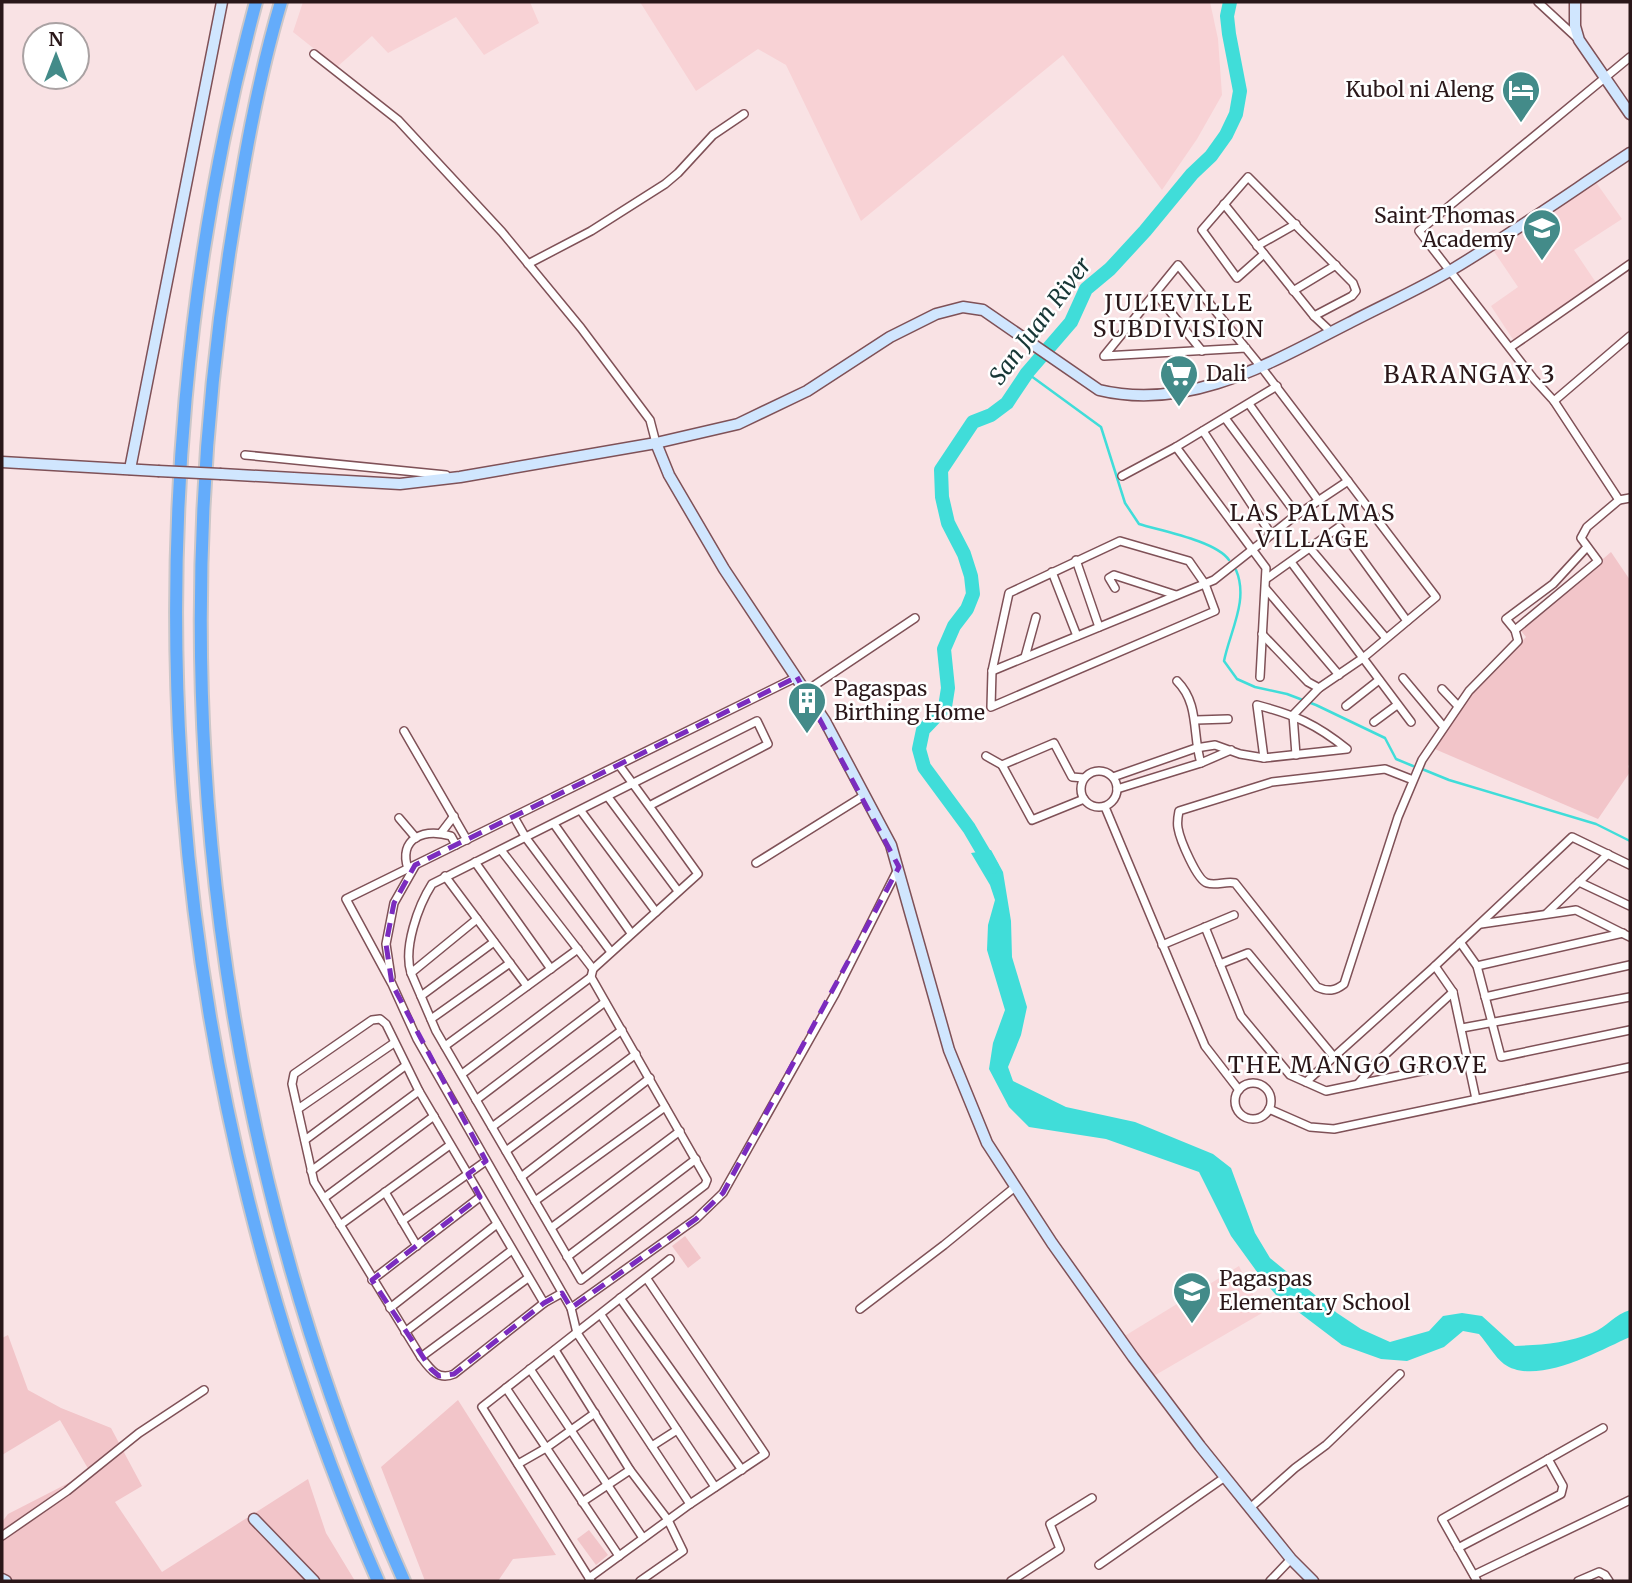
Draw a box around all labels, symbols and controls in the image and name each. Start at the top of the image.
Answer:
north arrow [21,21,91,91]
text: N [48,27,64,51]
hotel icon: Kubol ni Aleng [1500,69,1542,124]
place label: Kubol ni Aleng [1345,76,1494,103]
place label: Saint Thomas Academy [1374,202,1516,253]
school or university icon: Saint Thomas Academy [1521,207,1563,262]
water label: San Juan River [982,251,1097,390]
district label: JULIEVILLE SUBDIVISION [1093,288,1265,343]
supermarket icon: Dali [1158,353,1200,408]
district label: BARANGAY 3 [1383,359,1557,390]
place label: Dali [1206,360,1247,387]
district label: LAS PALMAS VILLAGE [1230,498,1396,553]
place label: Pagaspas Birthing Home [834,675,985,726]
building icon: Pagaspas Birthing Home [786,680,828,735]
district label: THE MANGO GROVE [1228,1050,1488,1079]
place label: Pagaspas Elementary School [1219,1265,1411,1316]
school or university icon: Pagaspas Elementary School [1171,1270,1213,1325]

